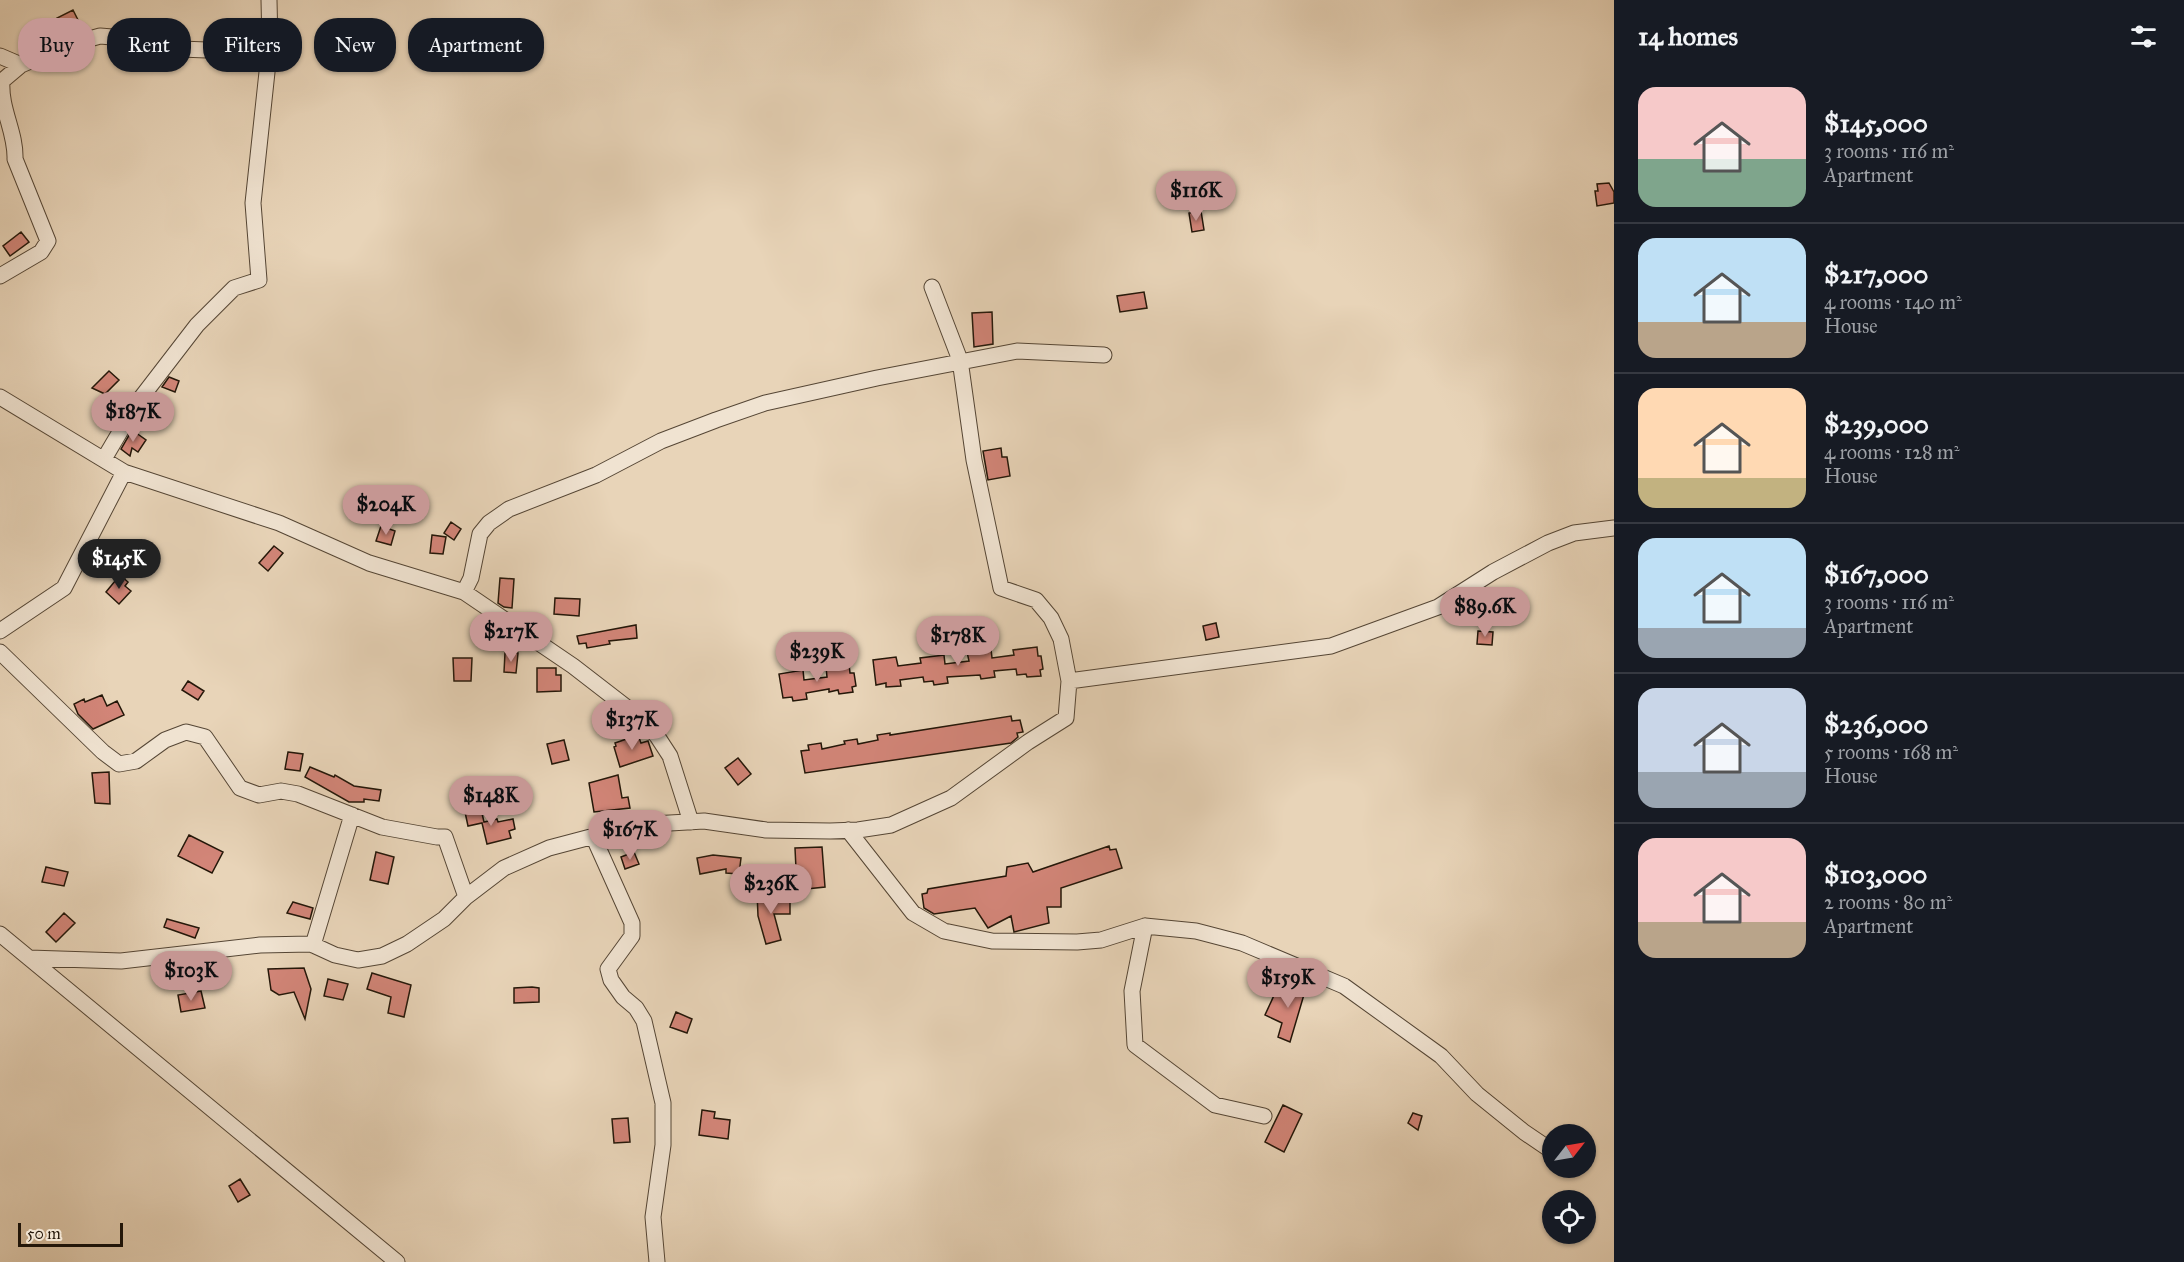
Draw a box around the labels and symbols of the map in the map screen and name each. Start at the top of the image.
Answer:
pin: $116K [1154,171,1238,222]
pin: $187K [91,392,175,443]
pin: $204K [344,485,428,536]
pin: $145K [77,539,161,590]
pin: $89.6K [1436,587,1534,638]
pin: $217K [469,612,553,663]
pin: $178K [916,616,1000,667]
pin: $239K [775,632,859,683]
pin: $137K [590,700,674,751]
pin: $148K [449,776,533,827]
pin: $167K [588,810,672,861]
pin: $236K [729,864,813,915]
pin: $103K [149,951,233,1002]
pin: $159K [1246,958,1330,1009]
north arrow [1542,1124,1596,1178]
scale bar [18,1220,123,1248]

